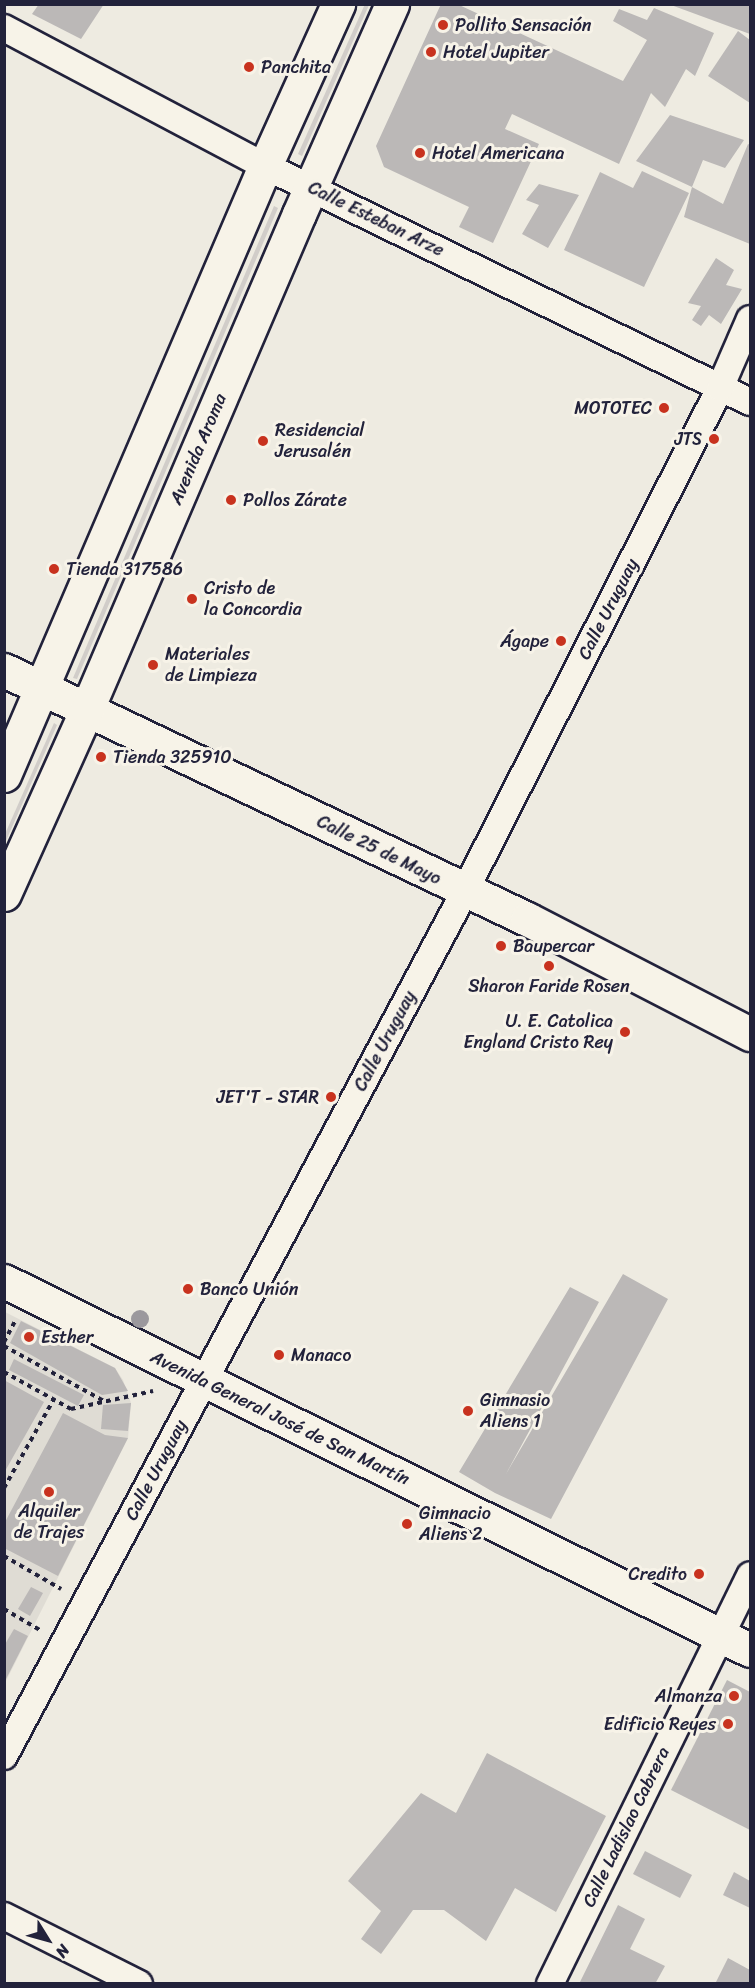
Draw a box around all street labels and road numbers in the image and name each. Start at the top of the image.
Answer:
street label: Calle Esteban Arze [304,176,448,262]
street label: Avenida Aroma [165,390,231,508]
street label: Calle Uruguay [573,555,643,663]
street label: Calle 25 de Mayo [313,810,445,890]
street label: Calle Uruguay [350,987,420,1095]
street label: Avenida General José de San Martín [147,1346,413,1490]
street label: Calle Uruguay [121,1416,191,1524]
street label: Calle Ladislao Cabrera [578,1743,674,1911]

